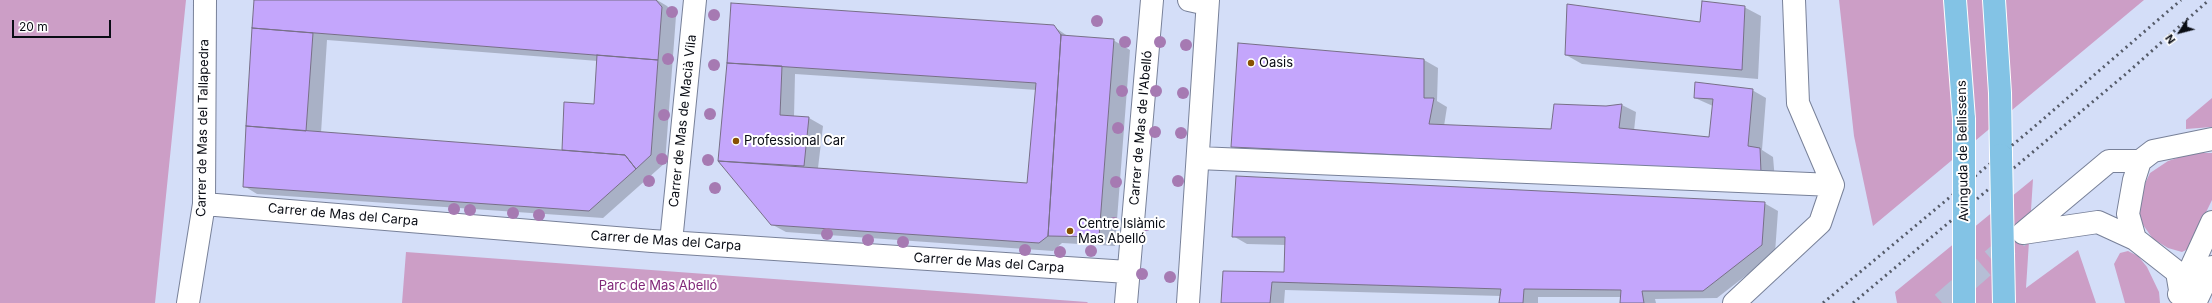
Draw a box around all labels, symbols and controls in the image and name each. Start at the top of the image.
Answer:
scale bar [14,12,113,38]
north arrow [2160,12,2200,52]
text: 20 m [19,19,48,34]
text: N [2162,32,2178,47]
street label: Carrer de Mas de Macià Vila [666,34,700,208]
street label: Carrer de Mas del Tallapedra [194,39,212,217]
street label: Carrer de Mas de l'Abelló [1126,50,1156,206]
place label: Oasis [1259,55,1293,71]
marker: Oasis [1246,58,1256,68]
street label: Avinguda de Bellissens [1954,80,1972,222]
place label: Professional Car [744,133,845,149]
marker: Professional Car [731,136,741,146]
street label: Carrer de Mas del Carpa [267,201,419,229]
place label: Centre Islàmic Mas Abelló [1078,216,1166,247]
marker: Centre Islàmic Mas Abelló [1065,226,1075,236]
street label: Carrer de Mas del Carpa [590,228,742,254]
street label: Carrer de Mas del Carpa [913,250,1065,276]
park label: Parc de Mas Abelló [599,278,717,294]

